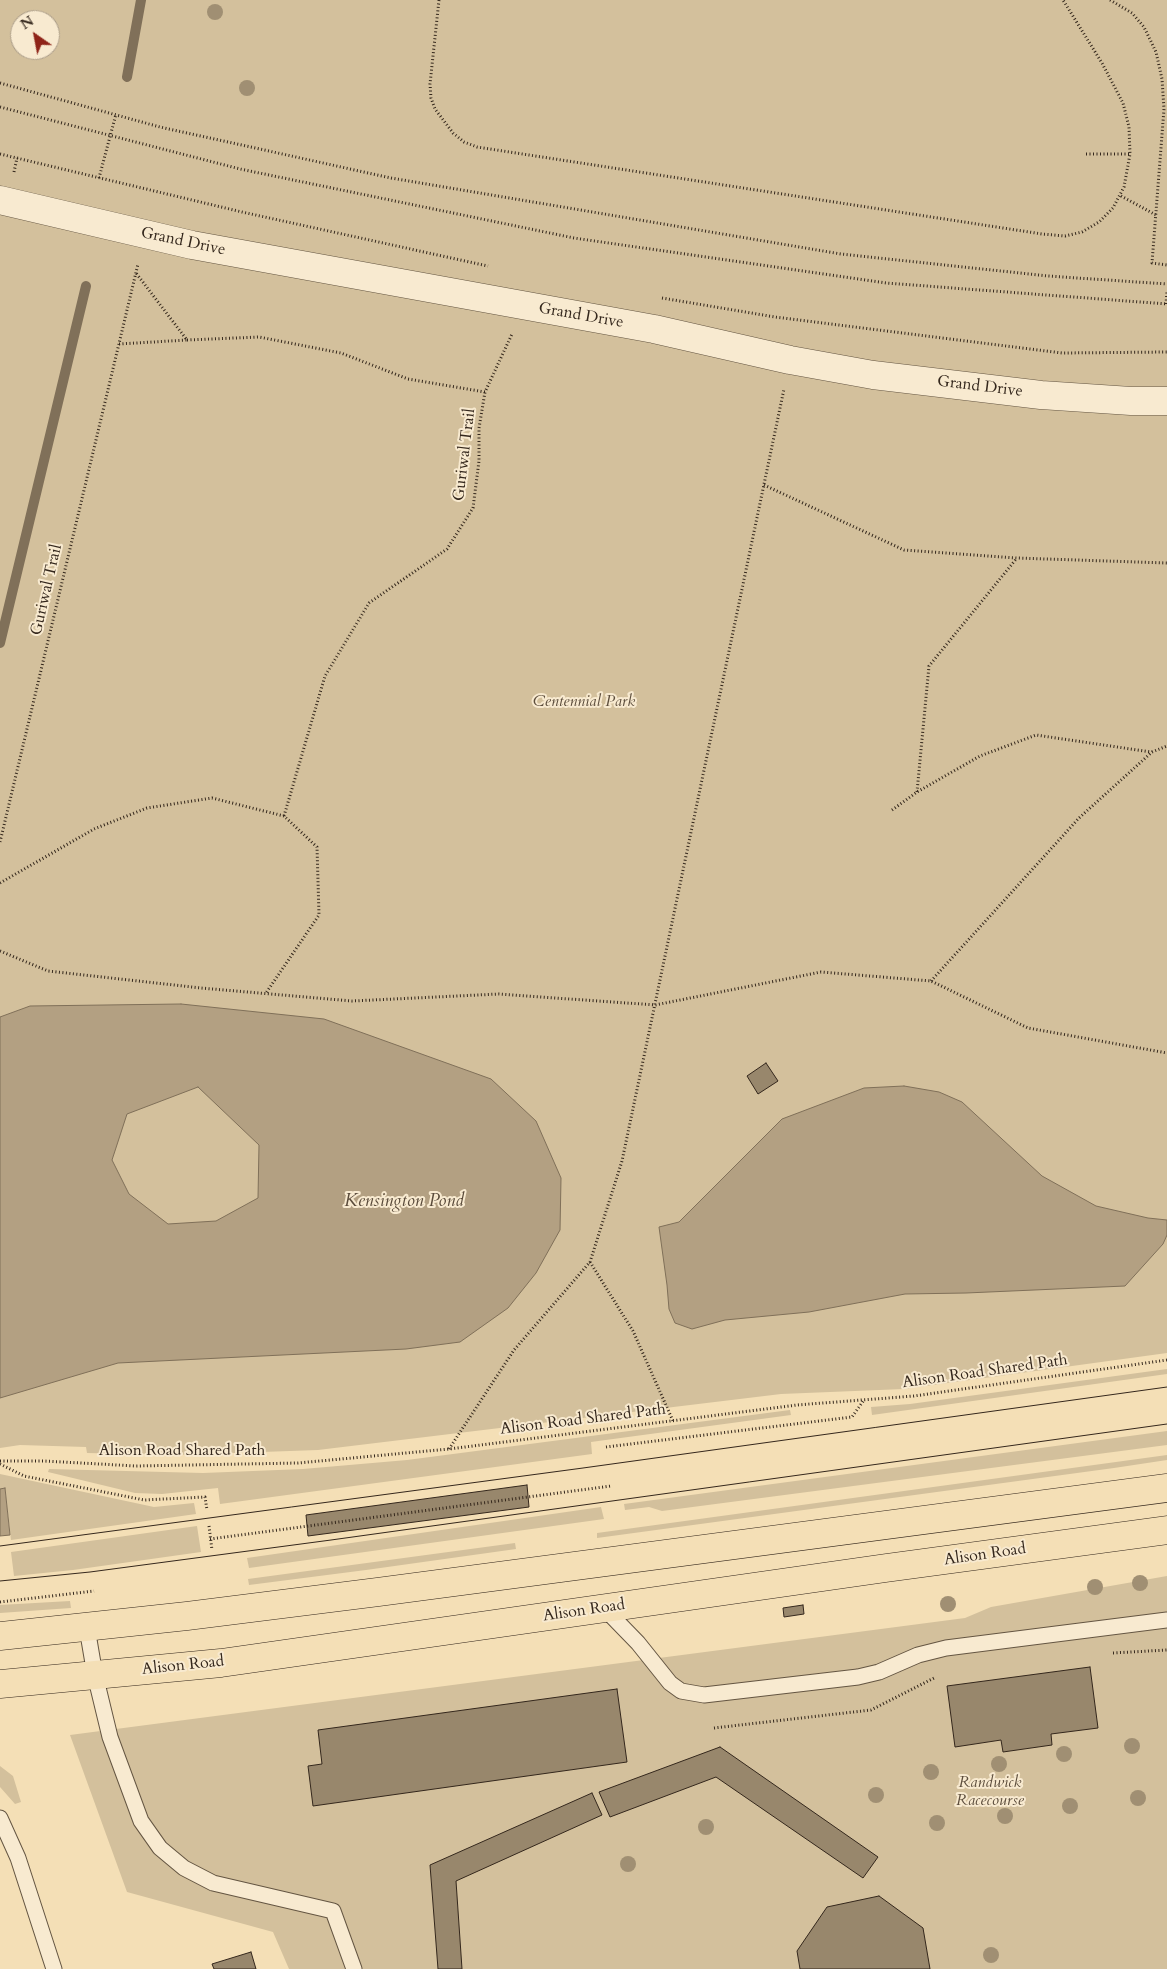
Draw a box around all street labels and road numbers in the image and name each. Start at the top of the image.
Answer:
street label: Grand Drive [139,224,227,260]
street label: Grand Drive [537,299,625,333]
street label: Grand Drive [936,372,1024,402]
street label: Guriwal Trail [450,408,480,502]
street label: Guriwal Trail [27,543,67,637]
street label: Alison Road Shared Path [901,1351,1069,1393]
street label: Alison Road Shared Path [499,1400,667,1440]
street label: Alison Road Shared Path [99,1441,265,1461]
street label: Alison Road [943,1540,1027,1570]
street label: Alison Road [542,1596,626,1626]
street label: Alison Road [141,1652,225,1680]

